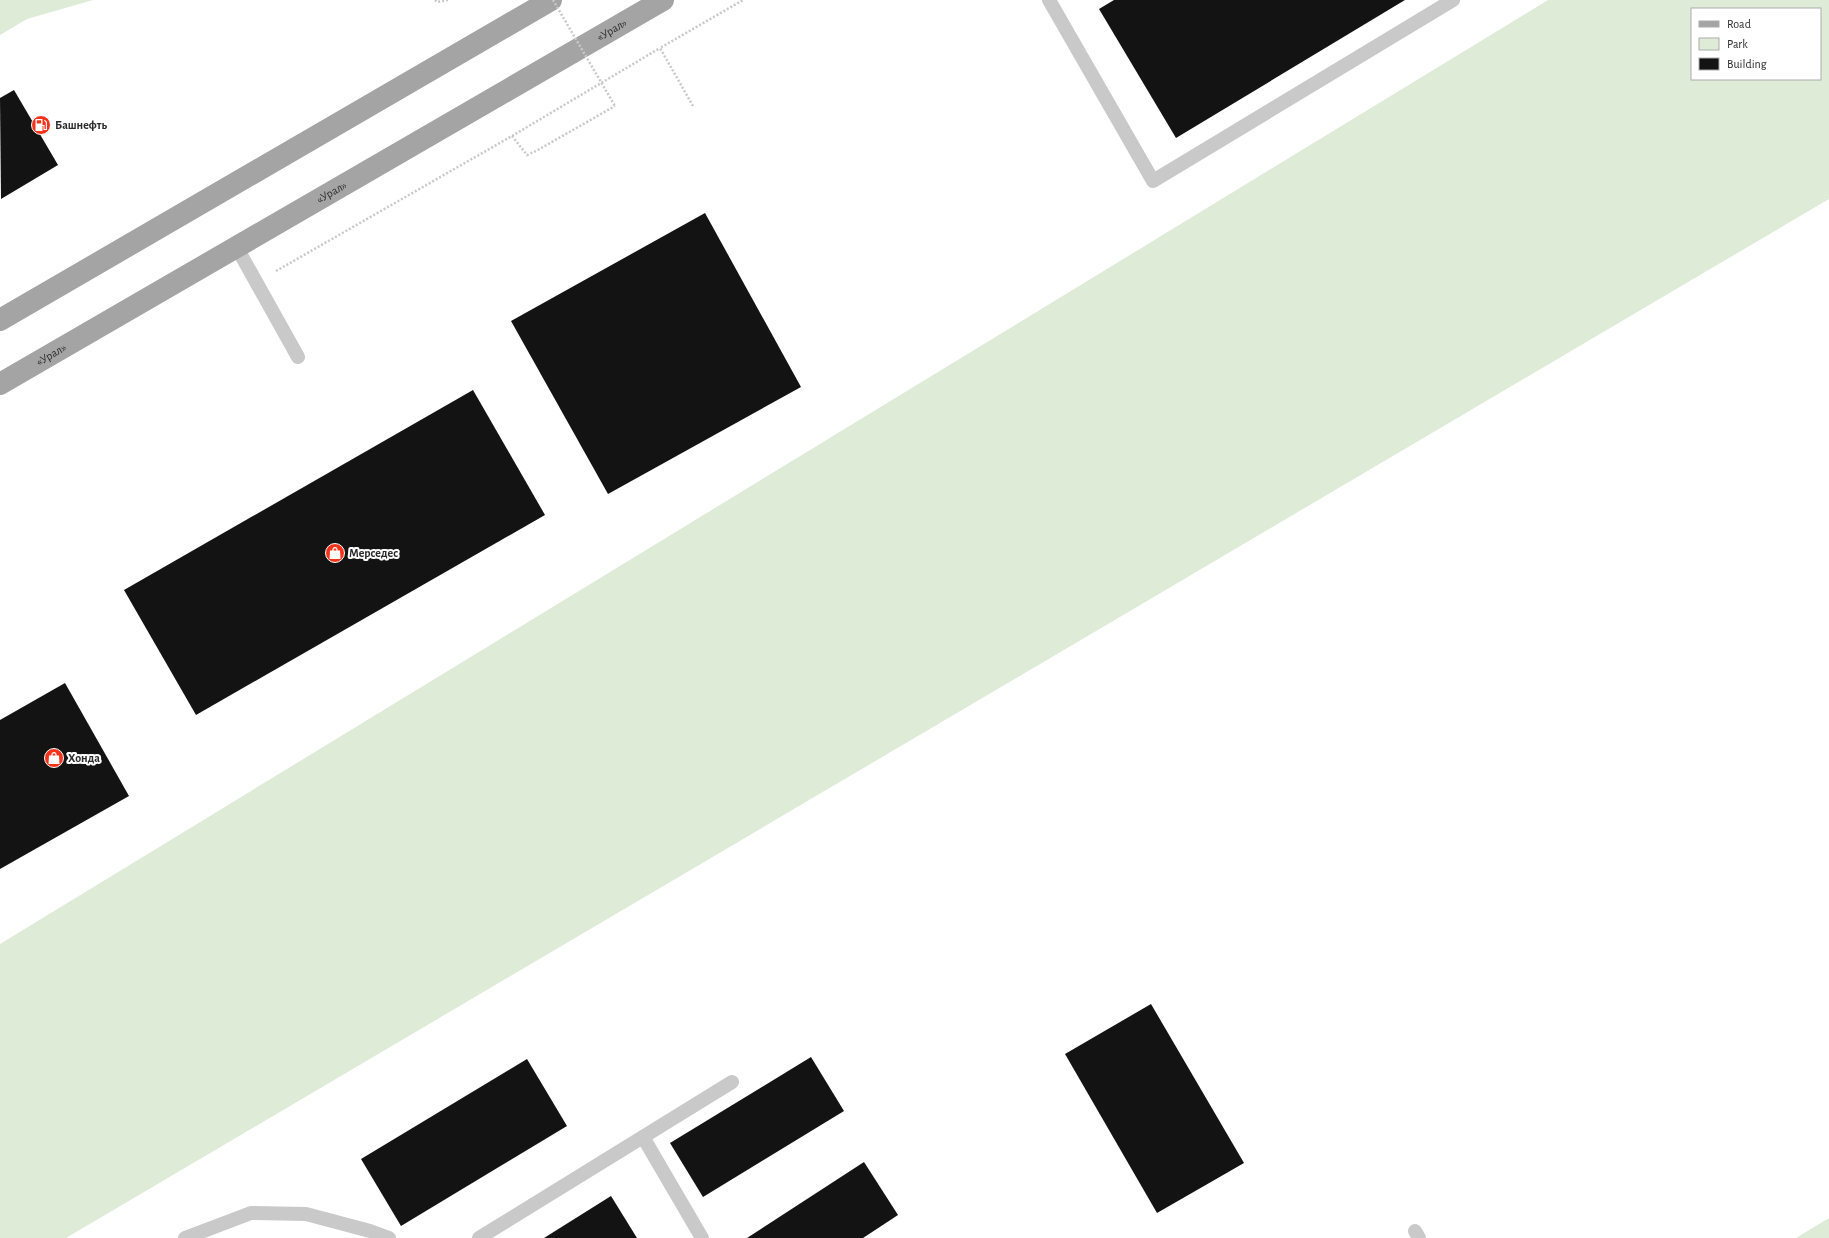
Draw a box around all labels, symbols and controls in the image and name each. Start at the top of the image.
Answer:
legend [1691,8,1821,80]
street label: «Урал» [595,16,629,43]
text: Road [1727,18,1751,30]
text: Park [1727,38,1748,50]
text: Building [1727,58,1767,70]
fuel station icon: Башнефть [30,114,52,136]
place label: Башнефть [55,119,107,131]
street label: «Урал» [314,179,349,205]
street label: «Урал» [34,341,68,368]
shop icon: Мерседес [324,542,346,564]
place label: Мерседес [349,547,398,559]
shop icon: Хонда [43,747,65,769]
place label: Хонда [68,752,100,764]

